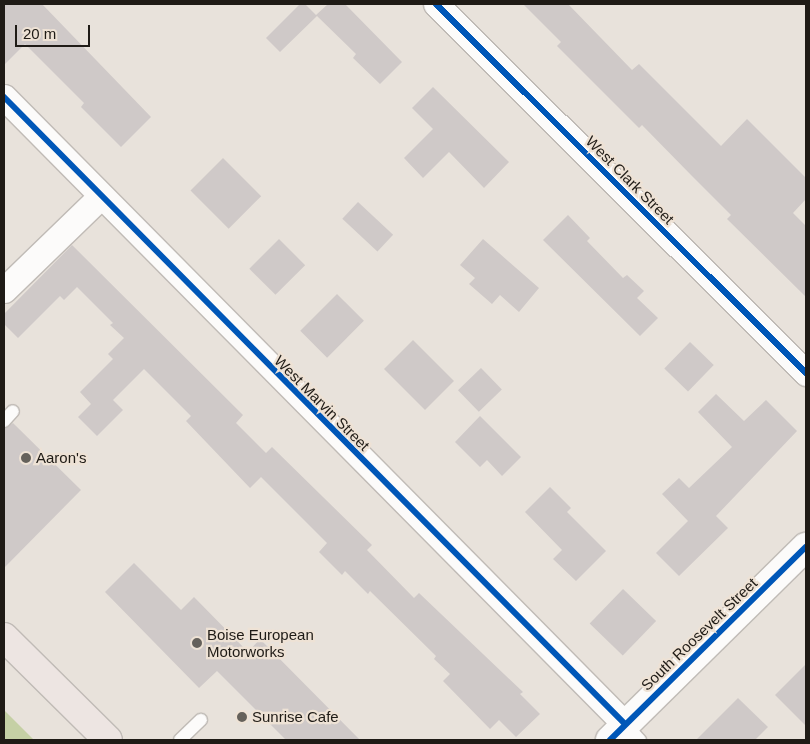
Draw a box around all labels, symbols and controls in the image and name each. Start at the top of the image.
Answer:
scale bar [18,15,92,47]
text: 20 m [23,25,56,42]
street label: West Clark Street [582,132,678,228]
street label: West Marvin Street [271,352,373,454]
place label: Aaron's [36,449,86,467]
marker: Aaron's [20,452,32,464]
street label: South Roosevelt Street [637,574,761,694]
place label: Boise European Motorworks [207,625,314,660]
marker: Boise European Motorworks [191,637,203,649]
place label: Sunrise Cafe [252,708,339,726]
marker: Sunrise Cafe [236,711,248,723]

